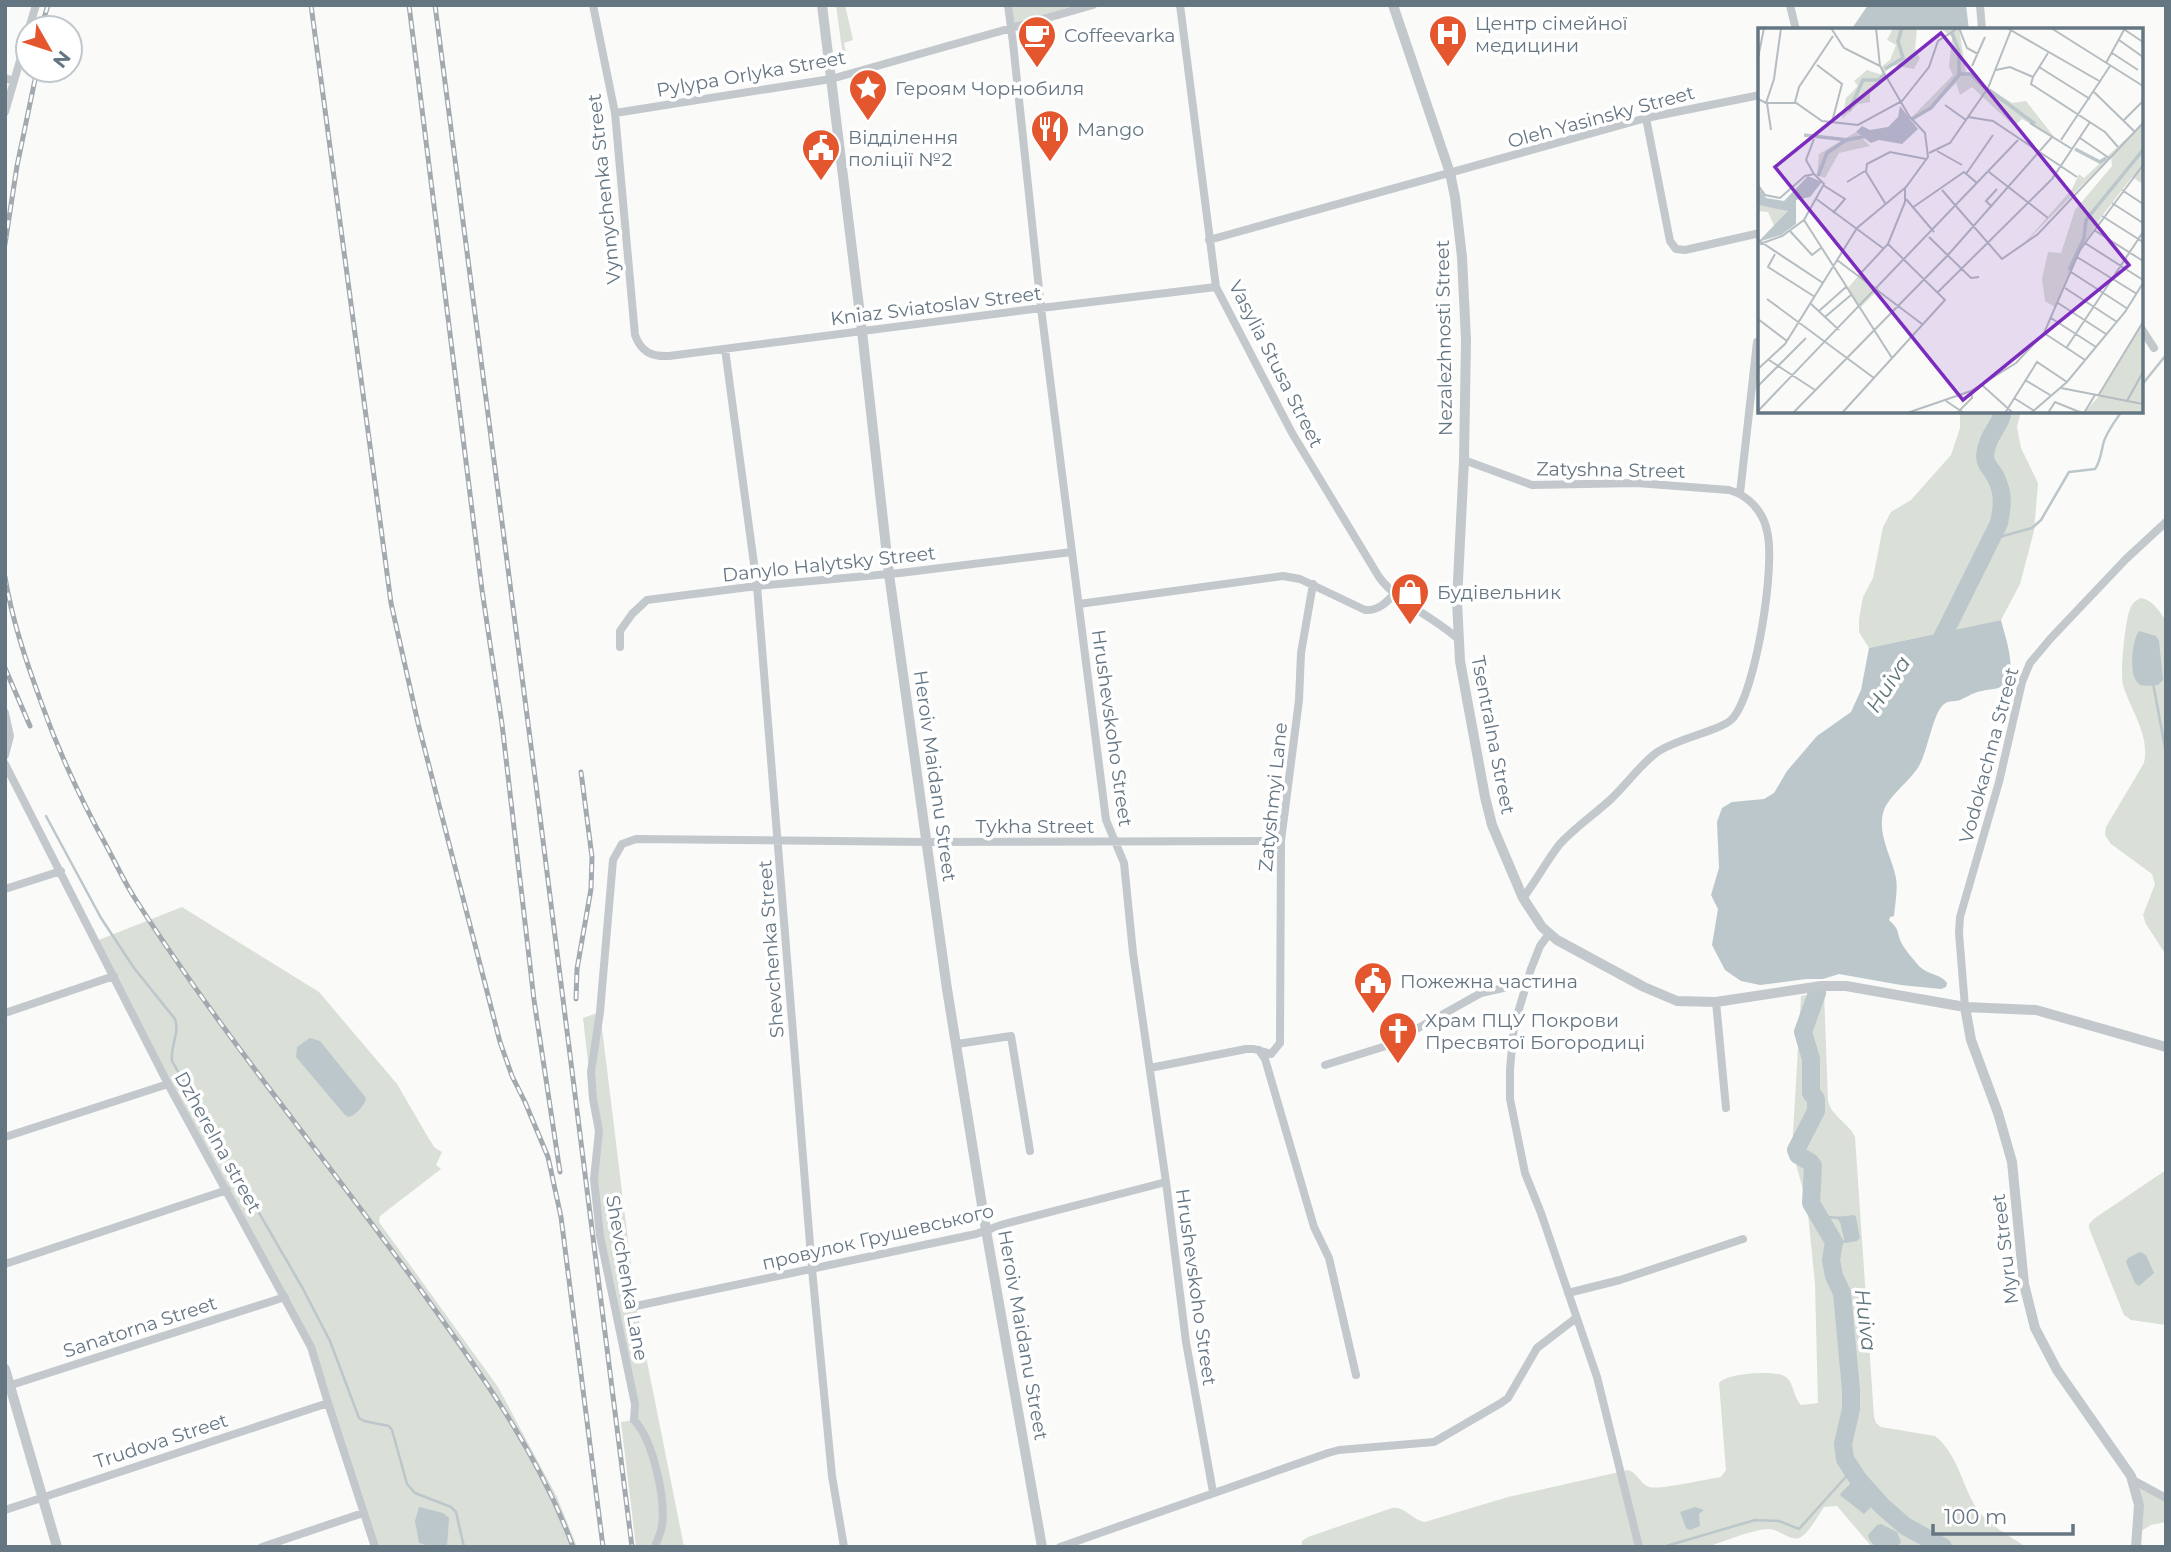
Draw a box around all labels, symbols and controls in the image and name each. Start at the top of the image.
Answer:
place label: Центр сімейної медицини [1475,12,1628,57]
hospital icon: Центр сімейної медицини [1427,13,1469,68]
north arrow [14,14,84,84]
cafe icon: Coffeevarka [1016,14,1058,69]
place label: Coffeevarka [1064,24,1175,47]
inset map [1758,28,2143,413]
text: N [48,46,76,73]
street label: Pylypa Orlyka Street [655,46,848,102]
place icon: Героям Чорнобиля [847,67,889,122]
place label: Героям Чорнобиля [895,77,1084,100]
street label: Oleh Yasinsky Street [1505,81,1697,153]
street label: Vynnychenka Street [583,92,625,285]
restaurant icon: Mango [1029,108,1071,163]
place label: Mango [1077,118,1144,141]
place label: Відділення поліції №2 [848,126,958,171]
public building icon: Відділення поліції №2 [800,127,842,182]
street label: Nezalezhnosti Street [1431,240,1457,436]
street label: Vasylia Stusa Street [1224,277,1328,452]
street label: Kniaz Sviatoslav Street [829,282,1043,330]
street label: Zatyshna Street [1536,457,1686,483]
street label: Danylo Halytsky Street [721,541,937,587]
shop icon: Будівельник [1389,571,1431,626]
place label: Будівельник [1437,581,1561,604]
street label: Hrushevskoho Street [1087,628,1137,828]
water label: Huiva [1861,651,1915,717]
street label: Tsentralna Street [1466,654,1520,817]
street label: Vodokachna Street [1954,664,2024,845]
street label: Heroiv Maidanu Street [909,669,961,883]
street label: Zatyshmyi Lane [1254,721,1292,873]
street label: Tykha Street [975,815,1095,838]
street label: Shevchenka Street [753,859,789,1039]
public building icon: Пожежна частина [1352,960,1394,1015]
place label: Пожежна частина [1400,970,1578,993]
place label: Храм ПЦУ Покрови Пресвятої Богородиці [1425,1009,1645,1054]
church icon: Храм ПЦУ Покрови Пресвятої Богородиці [1377,1010,1419,1065]
street label: Dzherelna street [170,1067,266,1217]
street label: Hrushevskoho Street [1171,1187,1221,1387]
street label: Myru Street [1987,1192,2023,1306]
street label: Shevchenka Lane [601,1193,653,1363]
street label: провулок Грушевського [760,1199,996,1275]
street label: Heroiv Maidanu Street [993,1228,1053,1442]
water label: Huiva [1850,1288,1882,1352]
street label: Sanatorna Street [60,1291,220,1363]
street label: Trudova Street [91,1408,231,1473]
scale bar [1933,1492,2073,1536]
text: 100 m [1944,1504,2007,1529]

